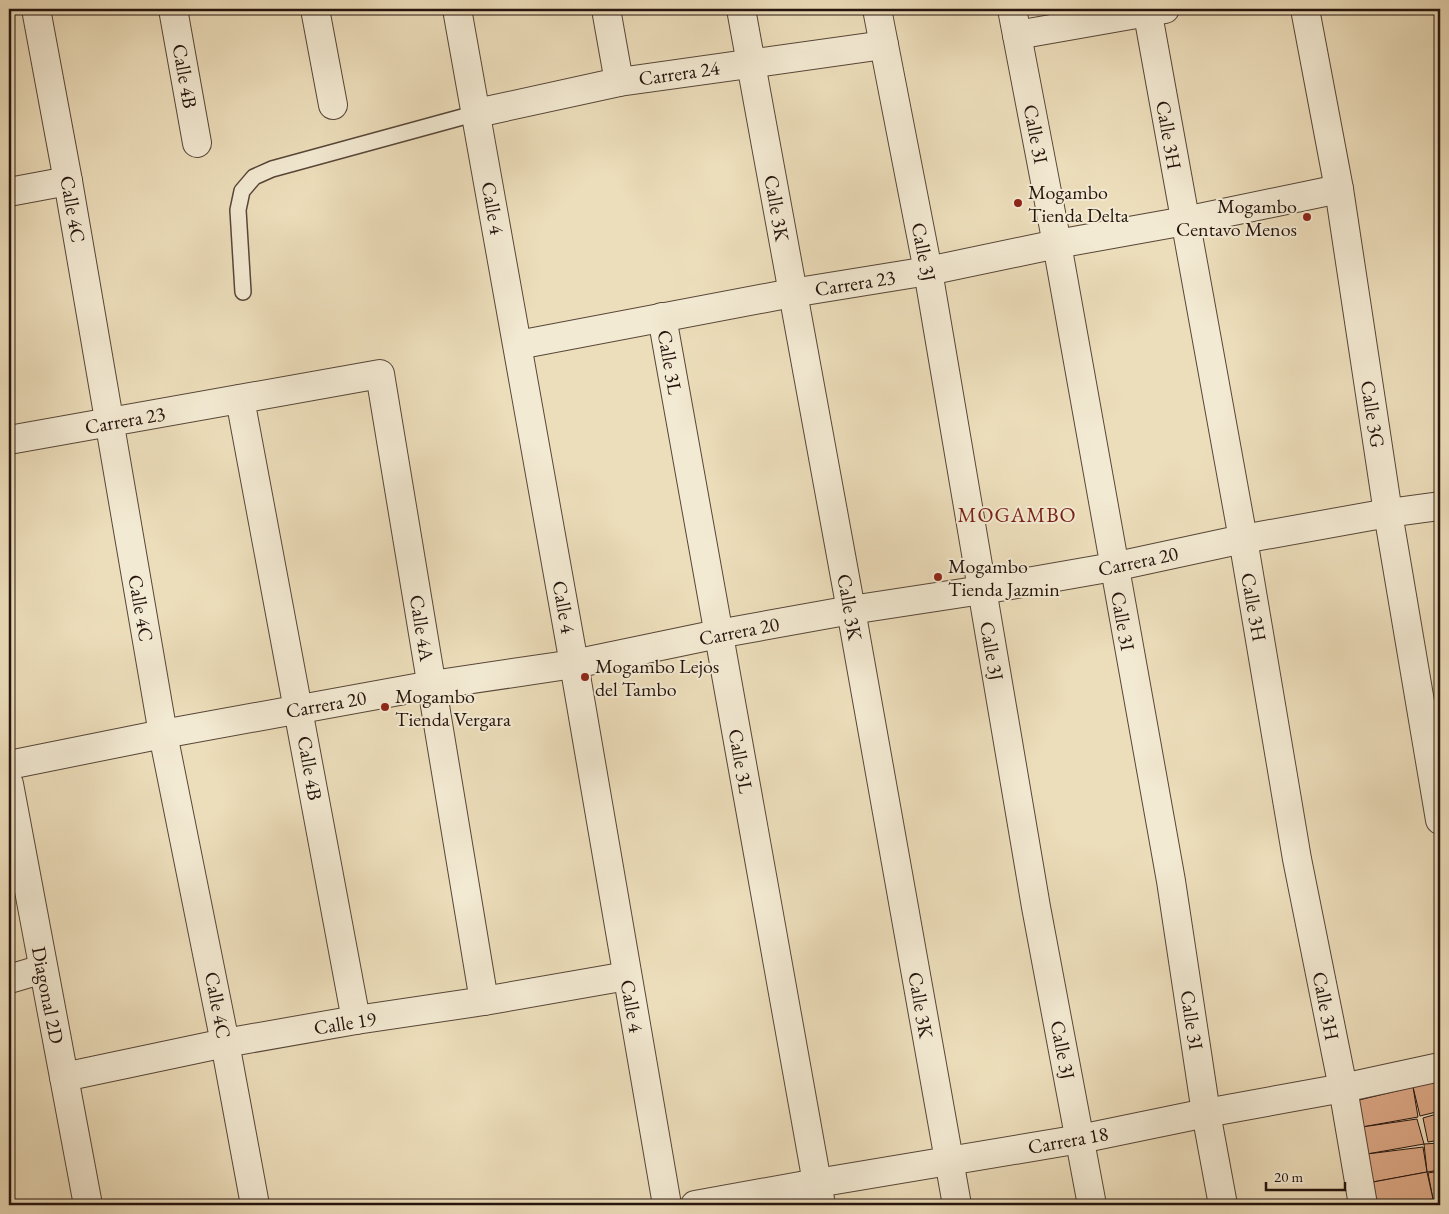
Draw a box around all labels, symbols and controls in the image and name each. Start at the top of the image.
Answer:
street label: Calle 4B [167,42,203,110]
street label: Carrera 24 [637,54,721,92]
street label: Calle 3H [1150,99,1188,171]
street label: Calle 3I [1018,102,1055,166]
street label: Calle 3K [758,173,796,244]
street label: Calle 4C [54,174,92,244]
place label: Mogambo Tienda Delta [1028,179,1129,228]
street label: Calle 4 [476,180,510,237]
place label: Mogambo Centavo Menos [1176,193,1297,242]
marker: Mogambo Tienda Delta [1012,197,1024,209]
marker: Mogambo Centavo Menos [1301,211,1313,223]
street label: Calle 3J [906,220,942,284]
street label: Carrera 23 [813,264,897,302]
street label: Calle 3L [652,328,688,397]
street label: Calle 3G [1355,379,1391,449]
street label: Carrera 23 [83,400,167,440]
district label: MOGAMBO [957,501,1077,528]
street label: Carrera 20 [1096,540,1181,582]
place label: Mogambo Tienda Jazmin [948,553,1060,602]
marker: Mogambo Tienda Jazmin [932,571,944,583]
street label: Calle 3H [1235,571,1273,643]
street label: Calle 3K [831,572,869,643]
street label: Calle 4C [122,573,160,643]
street label: Calle 4 [547,579,581,636]
street label: Calle 3I [1105,589,1141,653]
street label: Calle 4A [404,593,440,663]
street label: Carrera 20 [697,610,782,652]
street label: Calle 3J [974,619,1010,683]
place label: Mogambo Lejos del Tambo [595,653,719,702]
marker: Mogambo Lejos del Tambo [579,671,591,683]
place label: Mogambo Tienda Vergara [395,683,511,732]
street label: Carrera 20 [284,684,369,724]
marker: Mogambo Tienda Vergara [379,701,391,713]
street label: Calle 3L [723,727,759,796]
street label: Calle 4B [292,734,328,802]
street label: Diagonal 2D [26,944,70,1046]
street label: Calle 4C [199,969,237,1041]
street label: Calle 3H [1307,969,1345,1043]
street label: Calle 3K [902,970,940,1041]
street label: Calle 4 [615,978,649,1035]
street label: Calle 3I [1174,988,1210,1052]
street label: Calle 19 [312,1005,378,1041]
street label: Calle 3J [1045,1018,1081,1082]
street label: Carrera 18 [1026,1120,1110,1160]
scale bar [1266,1159,1345,1191]
text: 20 m [1274,1167,1303,1186]

